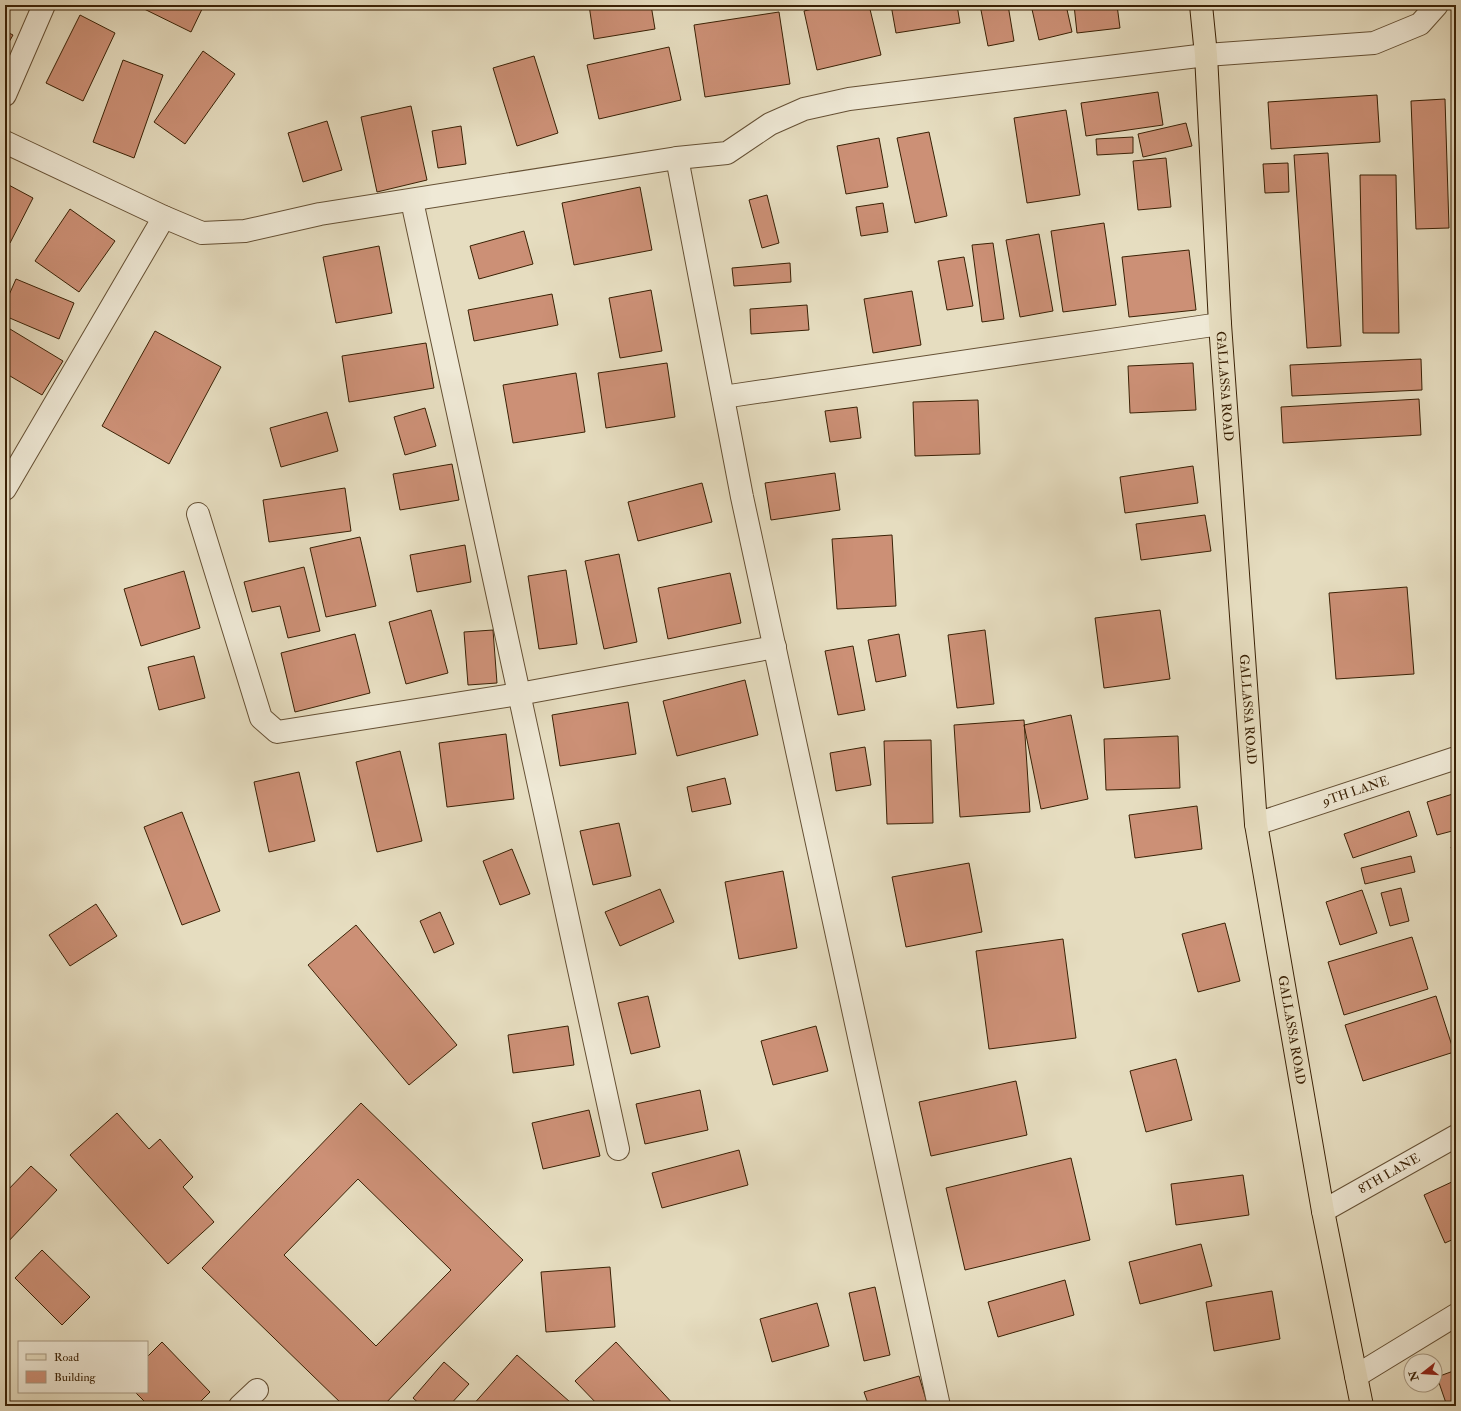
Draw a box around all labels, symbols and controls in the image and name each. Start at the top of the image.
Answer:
street label: GALLASSA ROAD [1213,331,1236,442]
street label: GALLASSA ROAD [1236,654,1260,765]
street label: 9TH LANE [1320,773,1391,810]
street label: GALLASSA ROAD [1274,974,1309,1086]
street label: 8TH LANE [1356,1150,1423,1197]
legend [18,1341,148,1393]
text: Road [54,1350,79,1365]
north arrow [1403,1353,1443,1393]
text: N [1406,1368,1422,1383]
text: Building [54,1370,97,1385]

